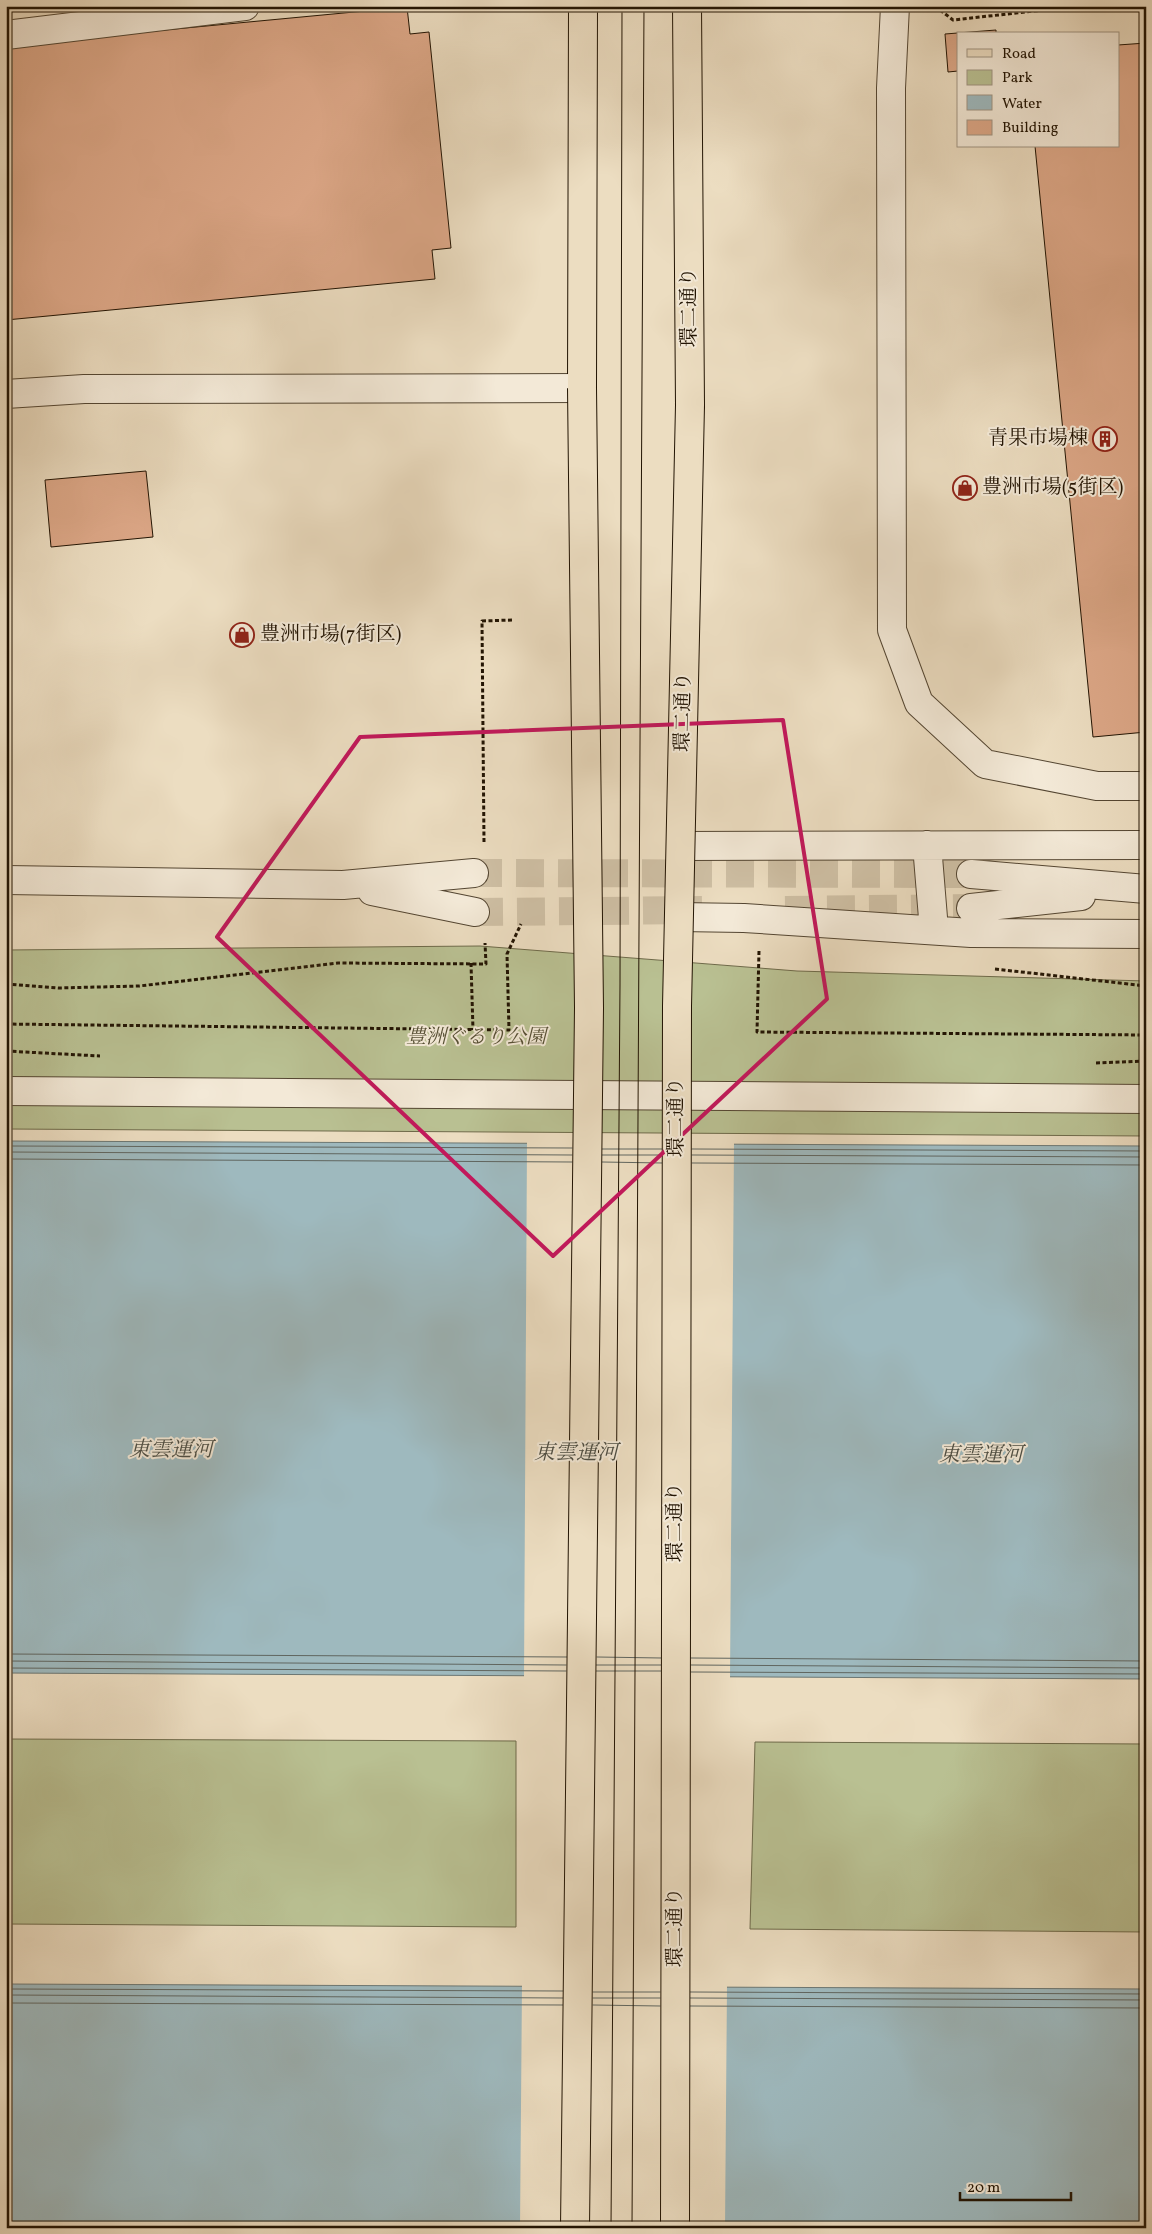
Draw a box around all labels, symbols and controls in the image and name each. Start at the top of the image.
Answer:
legend [957,32,1120,148]
text: Road [1002,44,1036,65]
text: Park [1002,68,1033,89]
text: Water [1002,94,1042,115]
text: Building [1002,118,1059,139]
street label: 環二通り [676,267,704,347]
place label: 青果市場棟 [988,425,1088,453]
building icon: 青果市場棟 [1092,426,1118,452]
place label: 豊洲市場(5街区) [982,474,1123,502]
shop icon: 豊洲市場(5街区) [952,475,978,501]
place label: 豊洲市場(7街区) [260,621,402,649]
shop icon: 豊洲市場(7街区) [229,622,255,648]
street label: 環二通り [669,672,699,752]
park label: 豊洲ぐるり公園 [406,1024,549,1052]
street label: 環二通り [663,1077,691,1157]
water label: 東雲運河 [129,1436,217,1465]
water label: 東雲運河 [534,1439,622,1468]
water label: 東雲運河 [939,1441,1027,1470]
street label: 環二通り [662,1482,690,1562]
street label: 環二通り [662,1887,690,1967]
scale bar [960,2169,1071,2201]
text: 20 m [967,2178,1000,2199]

